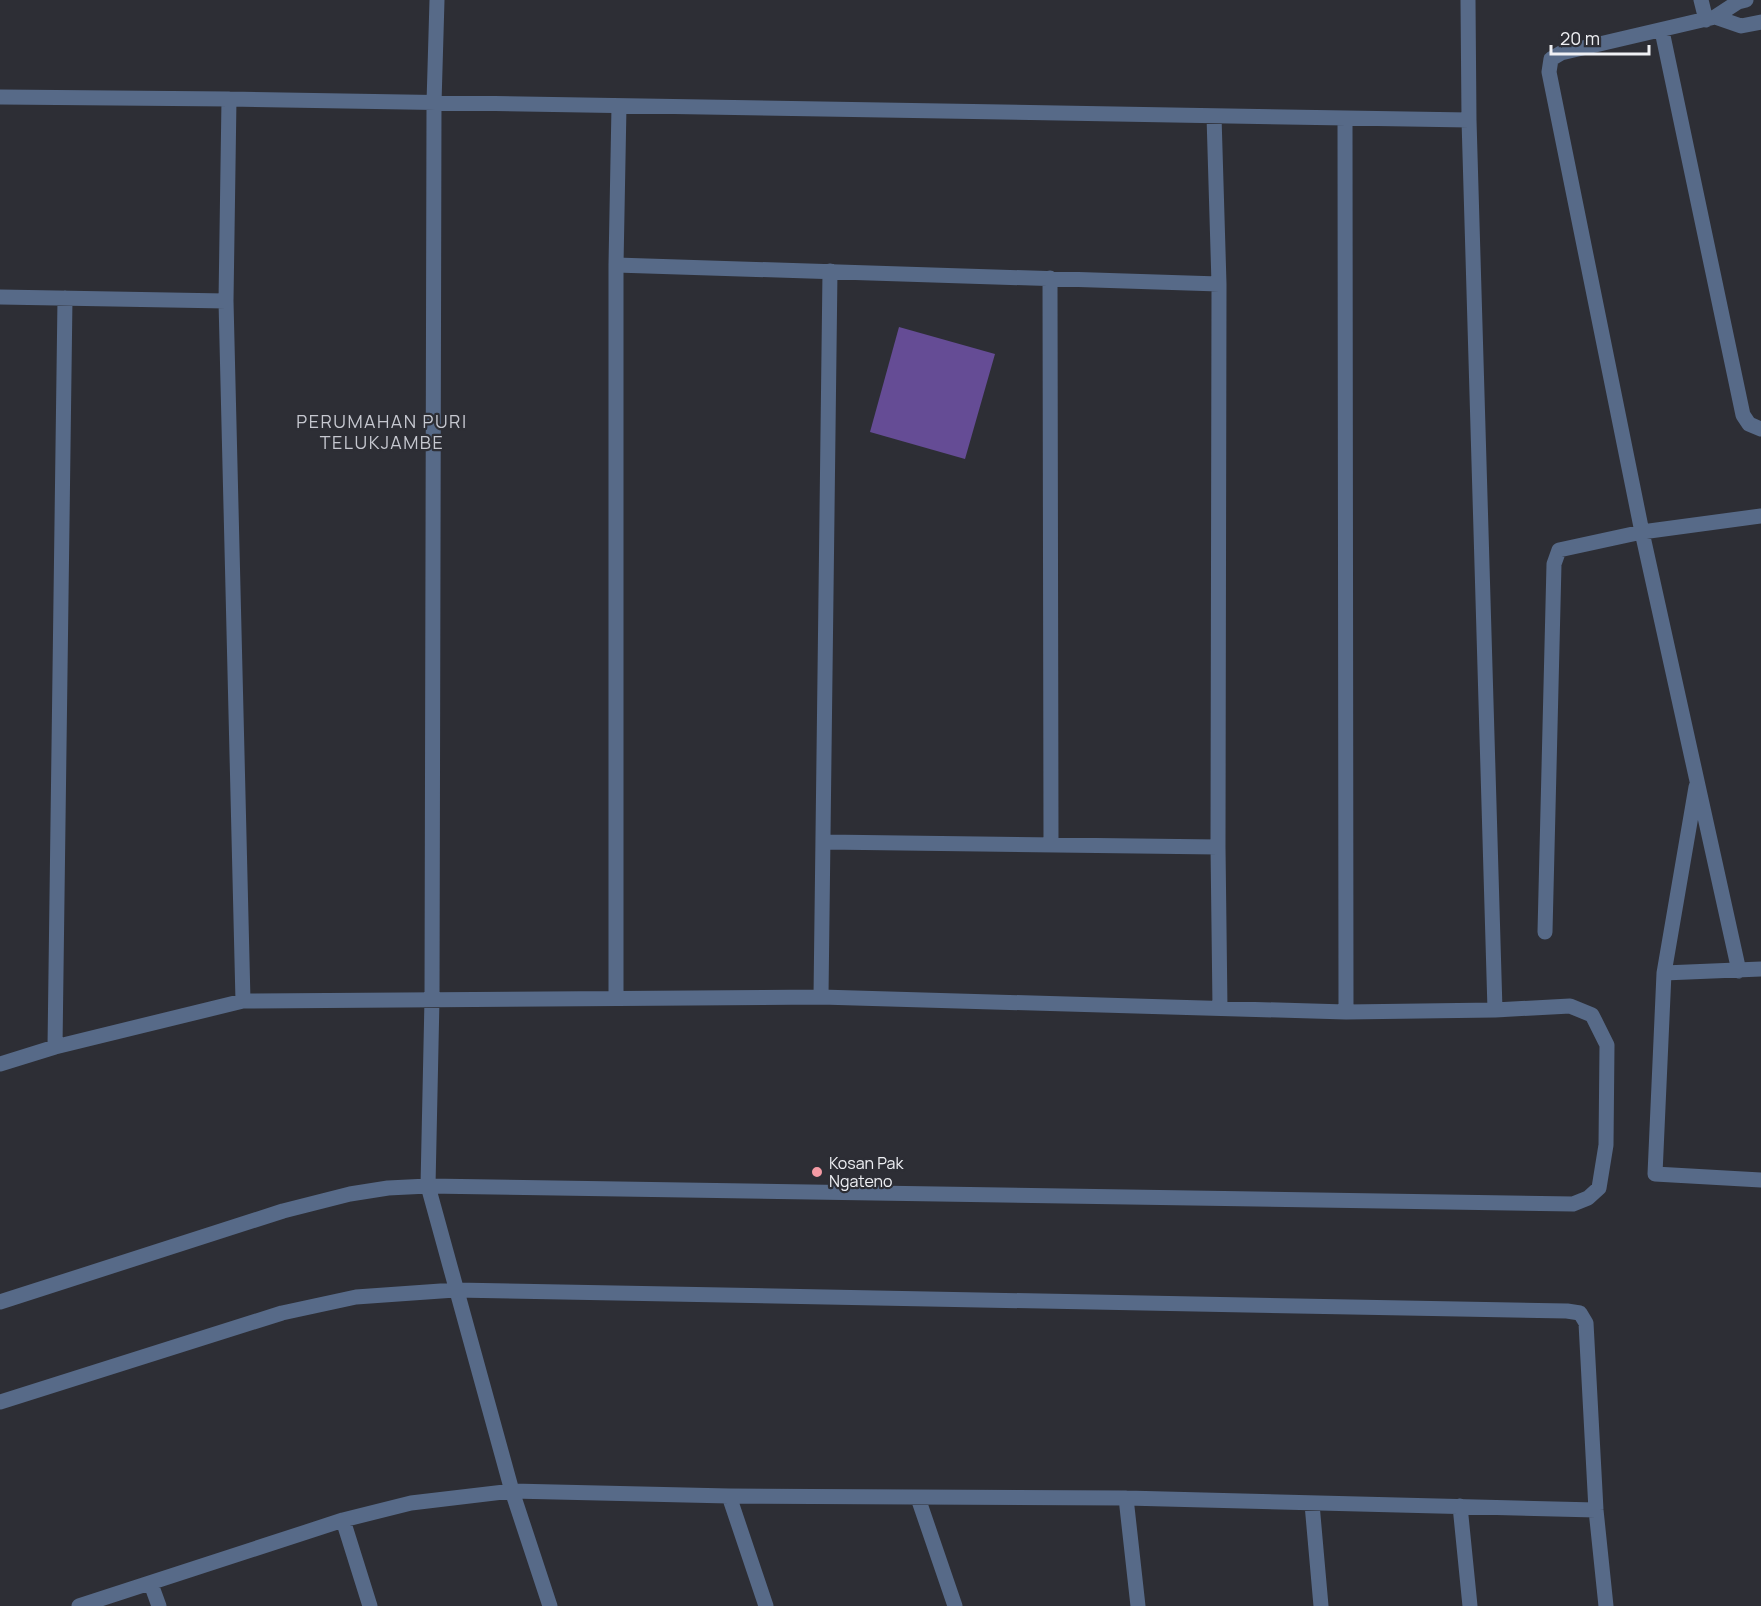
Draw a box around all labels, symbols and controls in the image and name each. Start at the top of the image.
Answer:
scale bar [1551,18,1648,56]
text: 20 m [1560,26,1600,50]
district label: PERUMAHAN PURI TELUKJAMBE [296,409,468,454]
place label: Kosan Pak Ngateno [829,1152,904,1192]
marker: Kosan Pak Ngateno [810,1165,824,1179]

